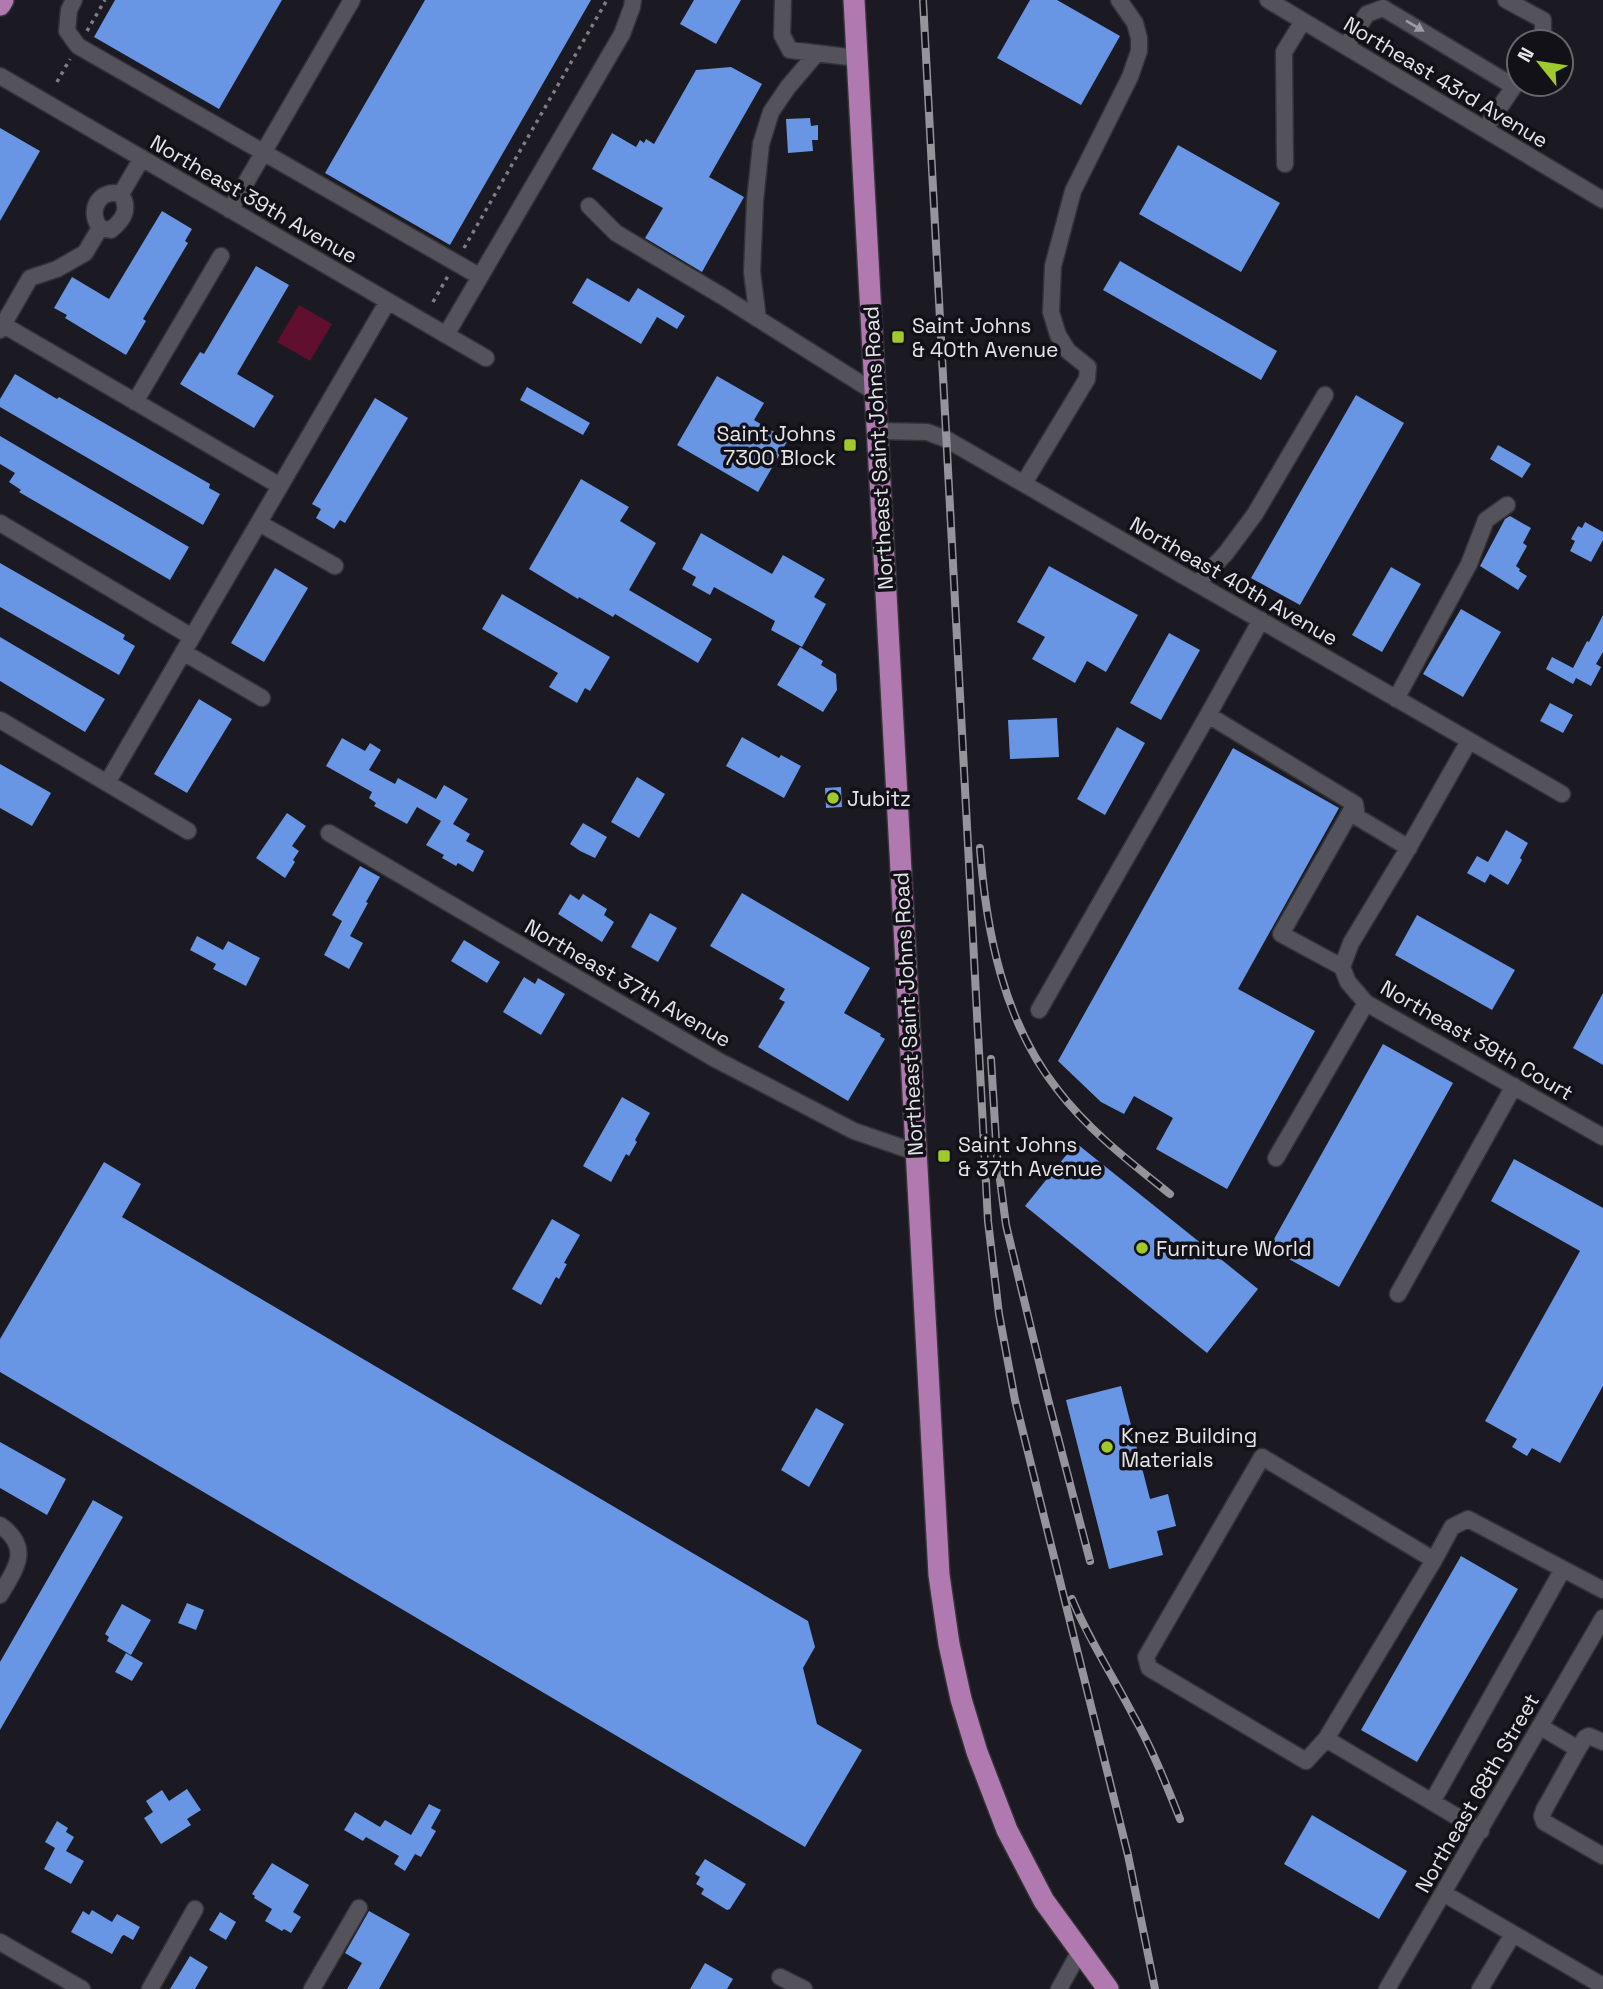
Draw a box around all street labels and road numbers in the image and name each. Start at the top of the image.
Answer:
street label: Northeast 43rd Avenue [1339,11,1553,153]
street label: Northeast 39th Avenue [145,129,363,269]
street label: Northeast Saint Johns Road [857,305,899,591]
street label: Northeast 40th Avenue [1125,510,1343,652]
street label: Northeast Saint Johns Road [887,871,929,1157]
street label: Northeast 37th Avenue [520,913,736,1053]
street label: Northeast 39th Court [1376,974,1578,1106]
street label: Northeast 68th Street [1409,1689,1545,1897]

